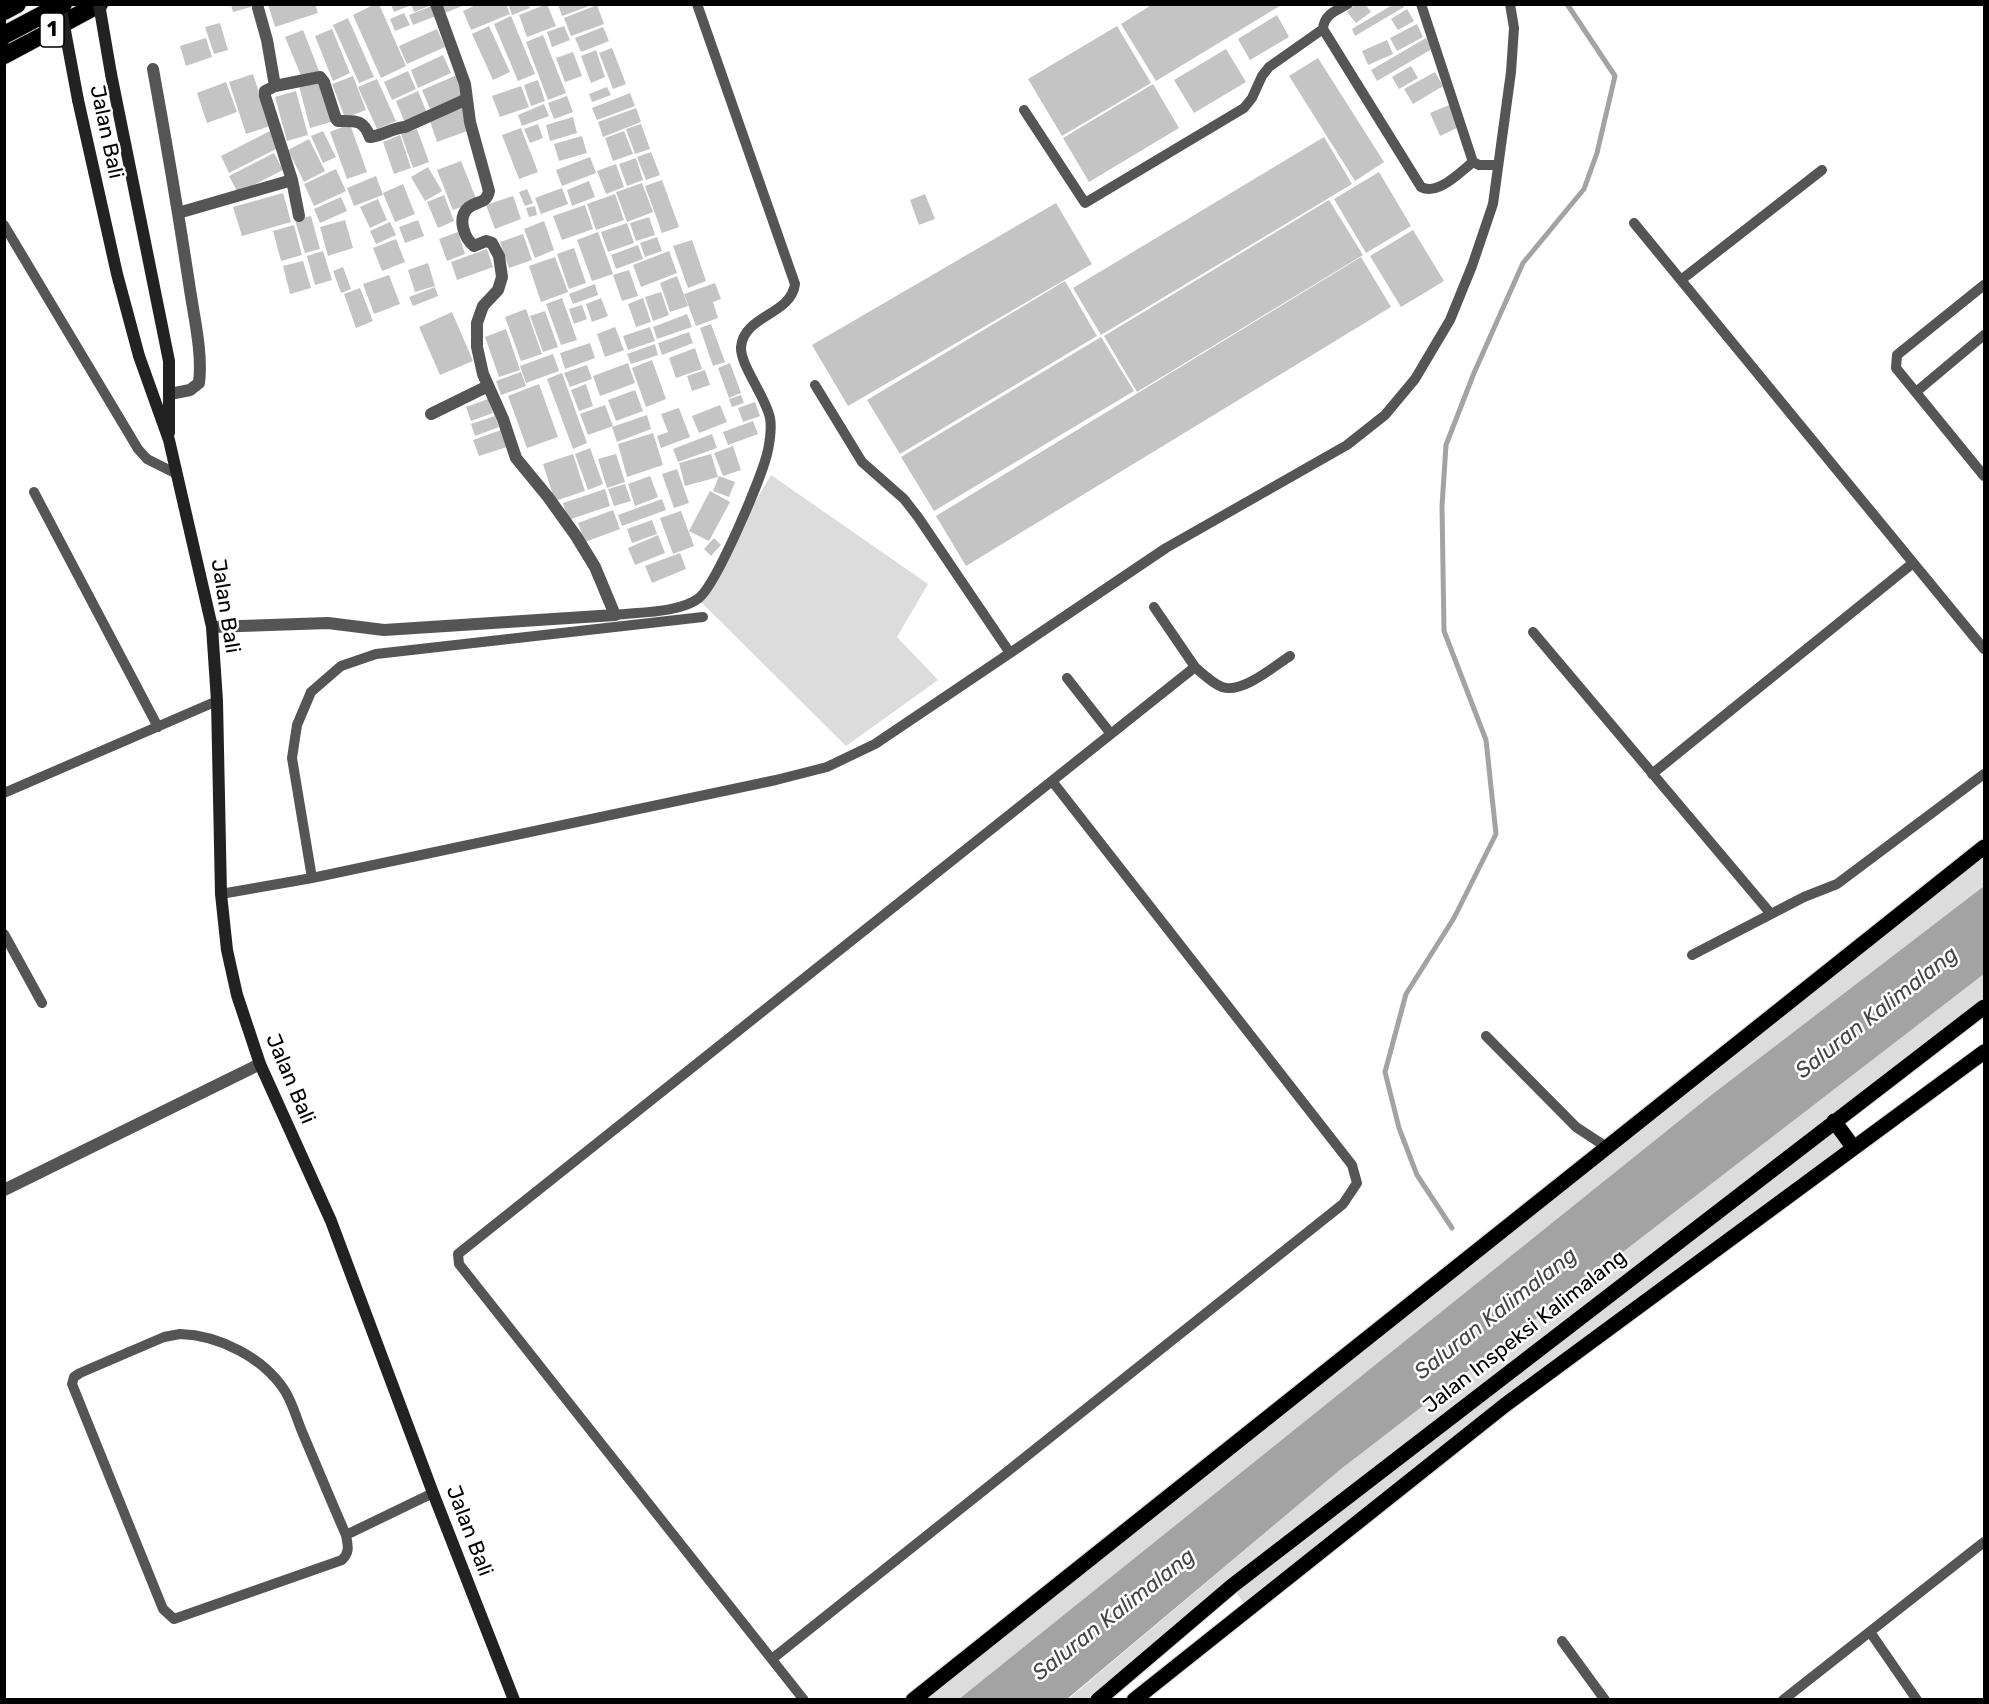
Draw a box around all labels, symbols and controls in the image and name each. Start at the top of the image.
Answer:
road number: 1 [40,13,64,47]
street label: Jalan Bali [84,83,128,181]
street label: Jalan Bali [205,557,245,655]
water label: Saluran Kalimalang [1790,941,1964,1085]
street label: Jalan Bali [260,1030,320,1128]
water label: Saluran Kalimalang [1409,1242,1583,1386]
street label: Jalan Inspeksi Kalimalang [1418,1245,1632,1419]
street label: Jalan Bali [440,1482,498,1580]
water label: Saluran Kalimalang [1027,1543,1201,1687]

